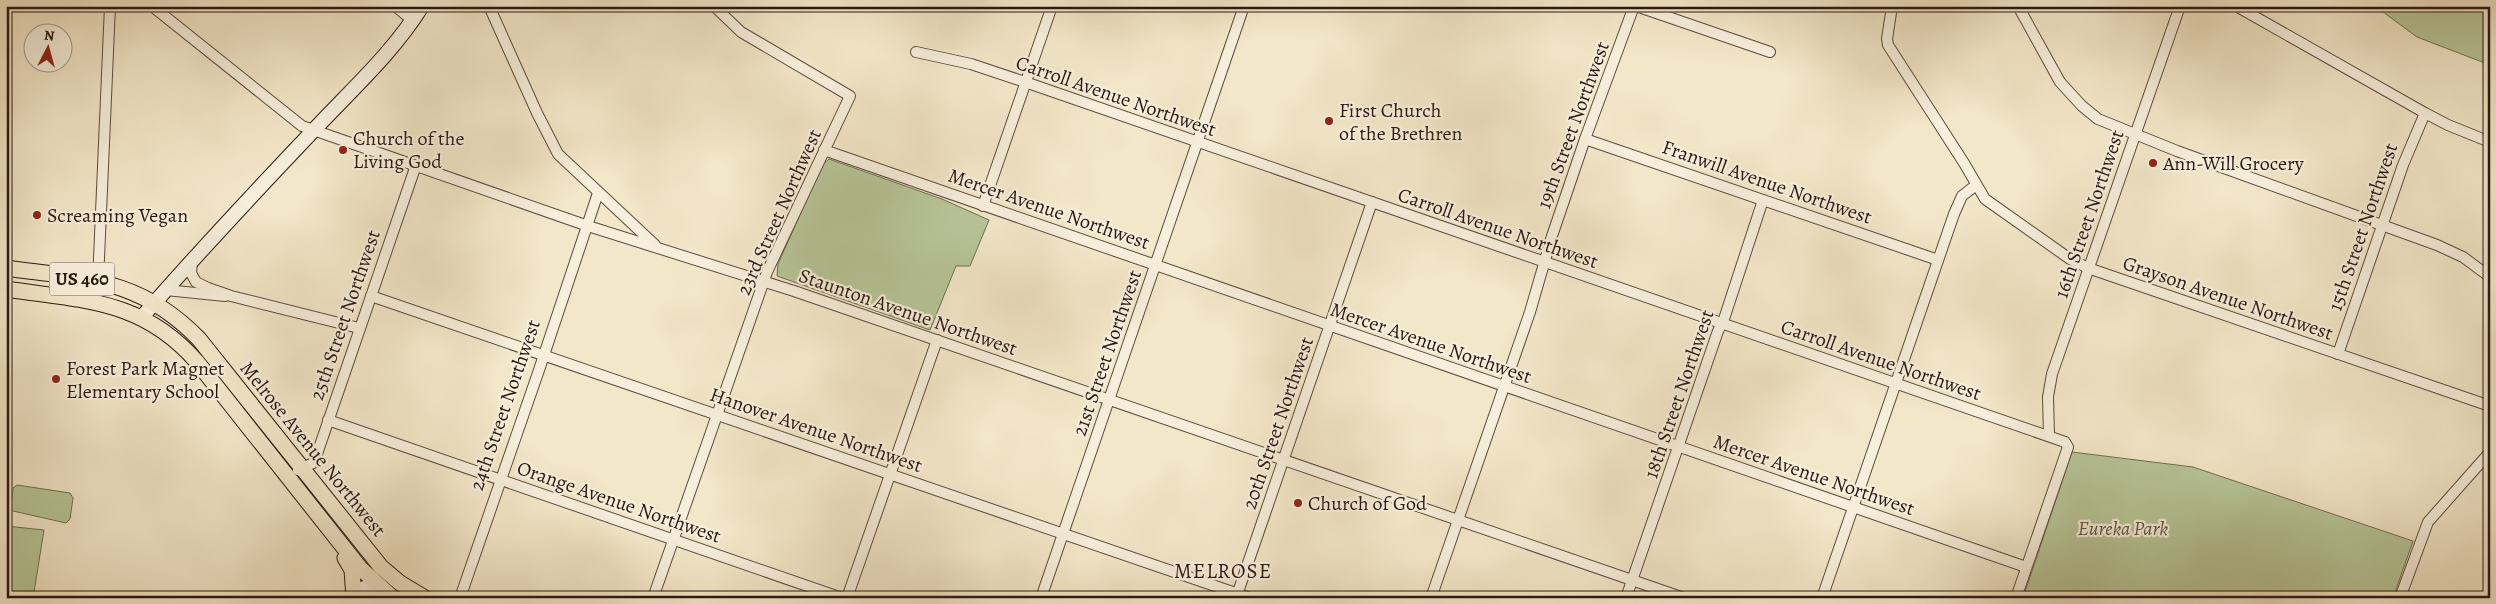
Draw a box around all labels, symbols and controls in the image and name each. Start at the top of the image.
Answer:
north arrow [22,22,72,72]
text: N [43,26,55,46]
street label: 19th Street Northwest [1530,37,1616,212]
street label: Carroll Avenue Northwest [1012,49,1220,143]
place label: First Church of the Brethren [1339,97,1463,147]
marker: First Church of the Brethren [1323,115,1335,127]
street label: 23rd Street Northwest [730,124,828,299]
place label: Church of the Living God [353,125,464,175]
street label: 16th Street Northwest [2048,126,2131,302]
street label: Franwill Avenue Northwest [1659,133,1876,231]
street label: 15th Street Northwest [2322,139,2404,314]
marker: Church of the Living God [337,144,349,156]
place label: Ann-Will Grocery [2162,150,2305,177]
marker: Ann-Will Grocery [2147,157,2159,169]
street label: Mercer Avenue Northwest [945,162,1154,256]
street label: Carroll Avenue Northwest [1394,181,1602,275]
place label: Screaming Vegan [47,202,188,229]
marker: Screaming Vegan [31,209,43,221]
street label: 25th Street Northwest [303,226,387,404]
street label: Grayson Avenue Northwest [2119,249,2337,347]
road number: US 460 [49,262,114,296]
street label: Staunton Avenue Northwest [795,262,1021,362]
street label: 21st Street Northwest [1066,266,1148,440]
street label: Mercer Avenue Northwest [1327,296,1536,390]
street label: 18th Street Northwest [1637,306,1721,482]
street label: Carroll Avenue Northwest [1777,313,1985,407]
street label: 24th Street Northwest [463,316,547,494]
street label: 20th Street Northwest [1236,333,1320,513]
place label: Forest Park Magnet Elementary School [66,355,225,405]
street label: Melrose Avenue Northwest [234,356,392,543]
marker: Forest Park Magnet Elementary School [50,373,62,385]
street label: Hanover Avenue Northwest [706,381,926,479]
street label: Mercer Avenue Northwest [1710,428,1919,522]
street label: Orange Avenue Northwest [513,454,725,550]
place label: Church of God [1308,490,1427,517]
marker: Church of God [1292,497,1304,509]
park label: Eureka Park [2078,515,2168,542]
district label: MELROSE [1174,557,1272,585]

